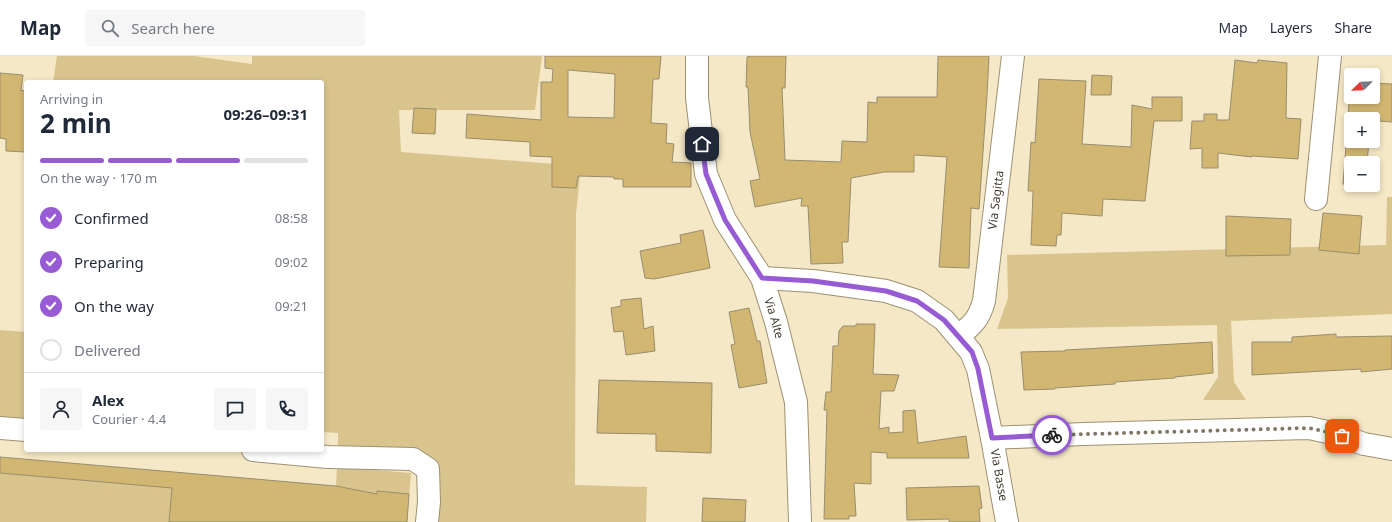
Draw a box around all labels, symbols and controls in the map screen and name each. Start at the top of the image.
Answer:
search box [85,10,365,46]
text: Map [20,15,61,41]
icon: search [99,17,121,39]
text: Search here [131,18,215,38]
text: Map [1219,18,1248,37]
text: Layers [1270,18,1312,37]
text: Share [1334,18,1372,37]
north arrow [1344,68,1380,104]
map controls [1344,68,1380,192]
text: Arriving in [40,90,103,108]
text: 09:26–09:31 [223,104,308,124]
text: 2 min [40,105,112,141]
button: + [1344,112,1380,148]
pin [685,127,719,161]
icon: home [691,133,713,155]
button: − [1344,156,1380,192]
text: On the way · 170 m [40,169,157,187]
street label: Via Sagitta [983,169,1008,230]
icon: check [40,207,62,229]
text: Confirmed [74,208,149,228]
text: 08:58 [275,209,308,227]
icon: check [40,251,62,273]
text: Preparing [74,252,144,272]
text: 09:02 [275,253,308,271]
icon: check [40,295,62,317]
street label: Via Alte [761,295,789,341]
text: On the way [74,296,154,316]
text: 09:21 [275,297,308,315]
text: Delivered [74,340,141,360]
button: person [40,388,82,430]
button: chat [214,388,256,430]
button: phone [266,388,308,430]
text: Alex [92,390,124,410]
text: Courier · 4.4 [92,410,166,428]
courier [1032,415,1072,455]
pin [1325,419,1359,453]
icon: bike [1041,424,1063,446]
icon: bag [1331,425,1353,447]
street label: Via Basse [987,447,1012,503]

